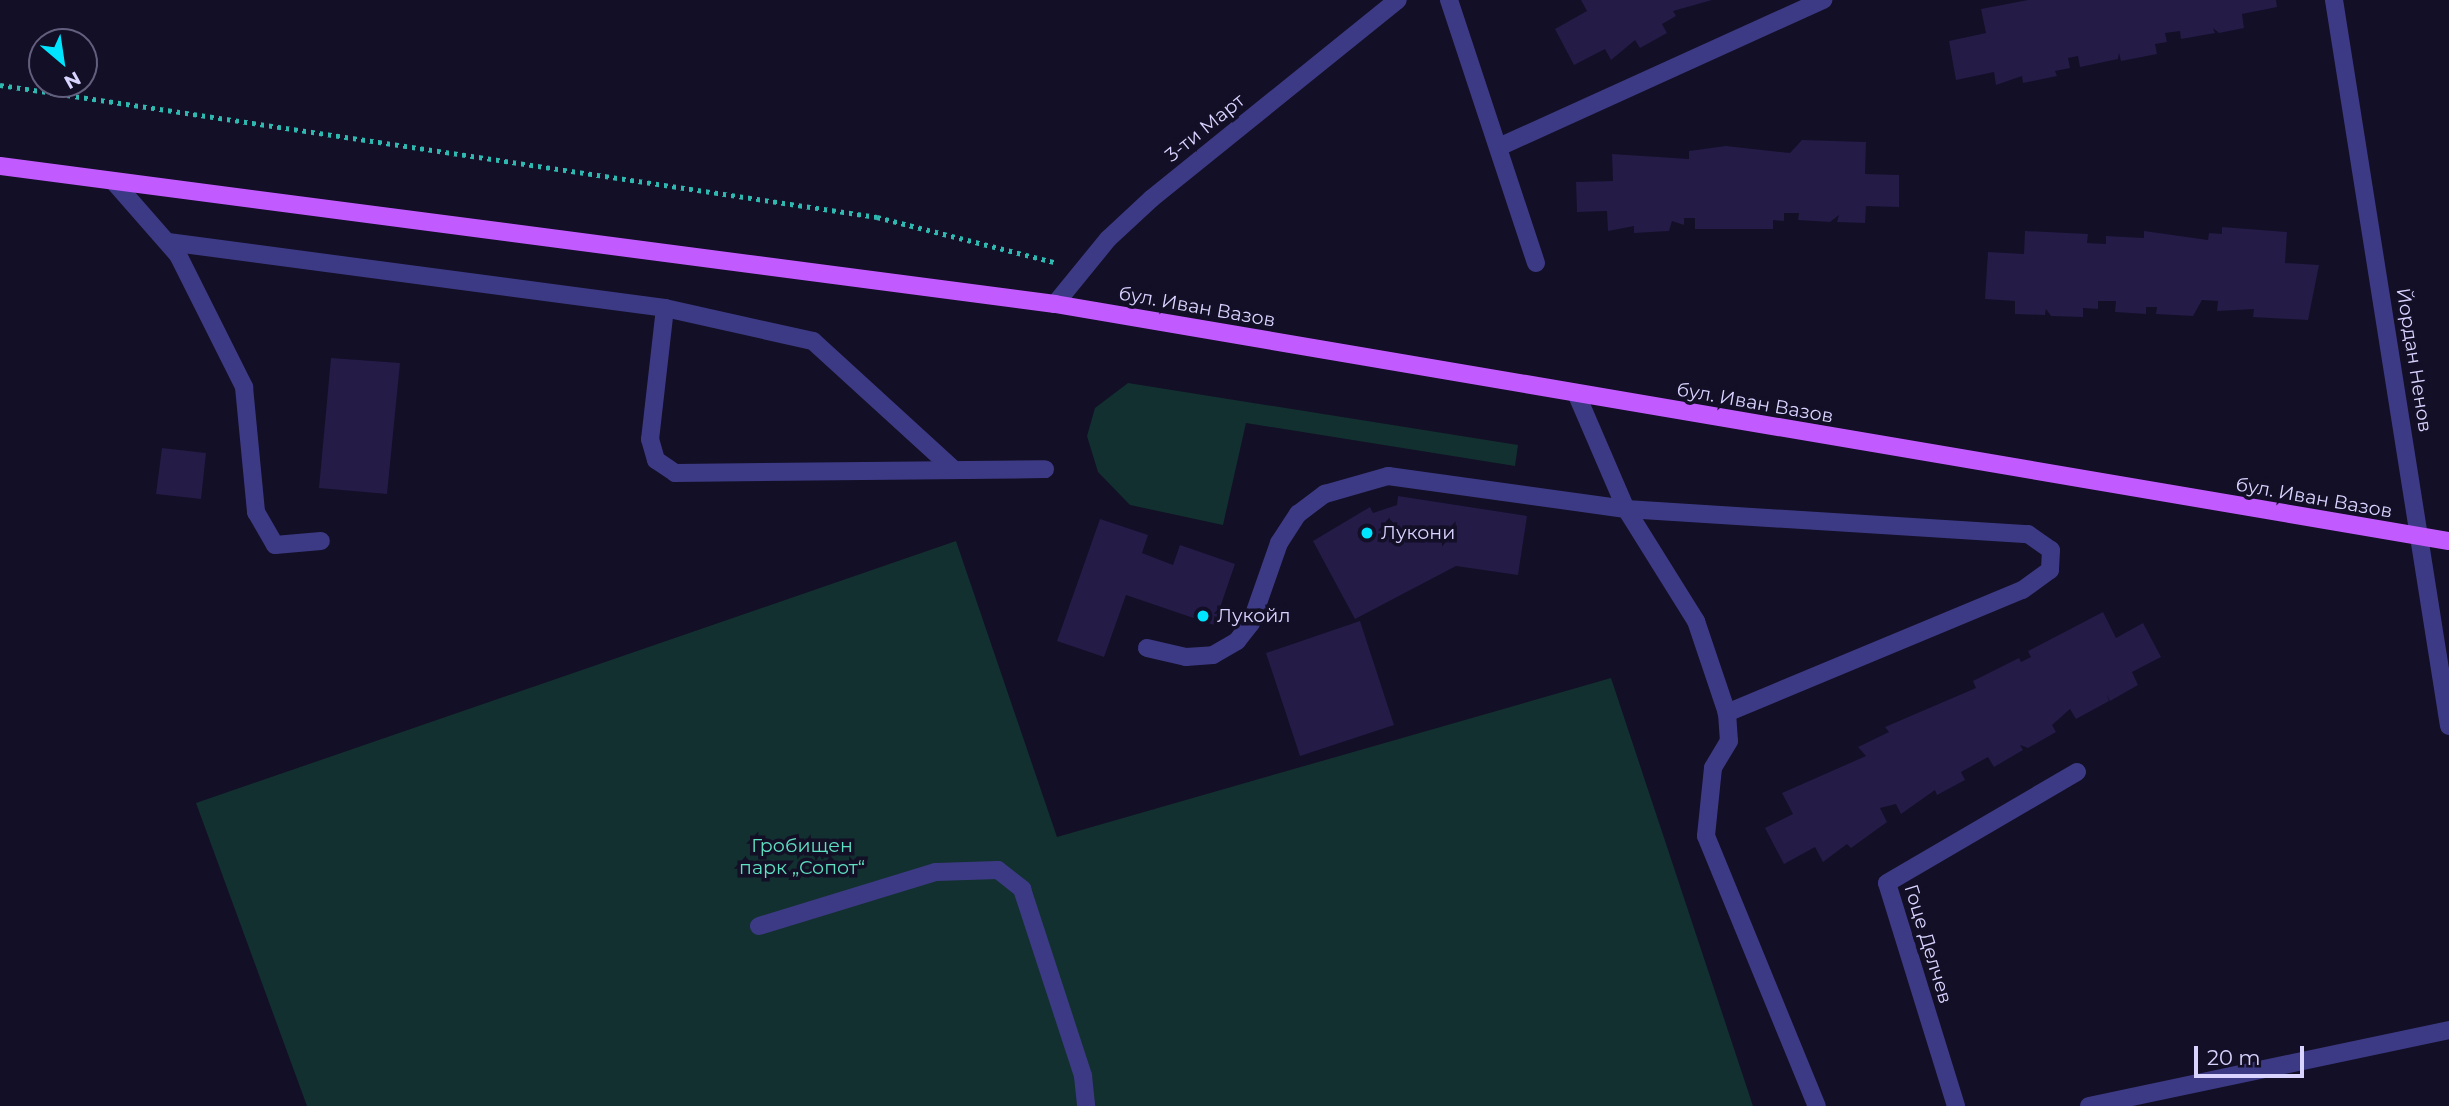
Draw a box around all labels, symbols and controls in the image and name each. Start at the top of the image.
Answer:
north arrow [28,28,98,98]
text: N [60,66,85,94]
street label: 3-ти Март [1161,89,1249,167]
street label: бул. Иван Вазов [1117,282,1277,332]
street label: Йордан Ненов [2391,286,2437,434]
street label: бул. Иван Вазов [1675,378,1835,428]
street label: бул. Иван Вазов [2234,473,2394,523]
place label: Лукони [1381,522,1455,544]
marker: Лукони [1359,525,1375,541]
place label: Лукойл [1217,605,1290,627]
marker: Лукойл [1195,608,1211,624]
park label: Гробищен парк „Сопот“ [739,835,865,879]
street label: Гоце Делчев [1899,882,1957,1006]
scale bar [2197,1032,2307,1076]
text: 20 m [2207,1045,2261,1070]

